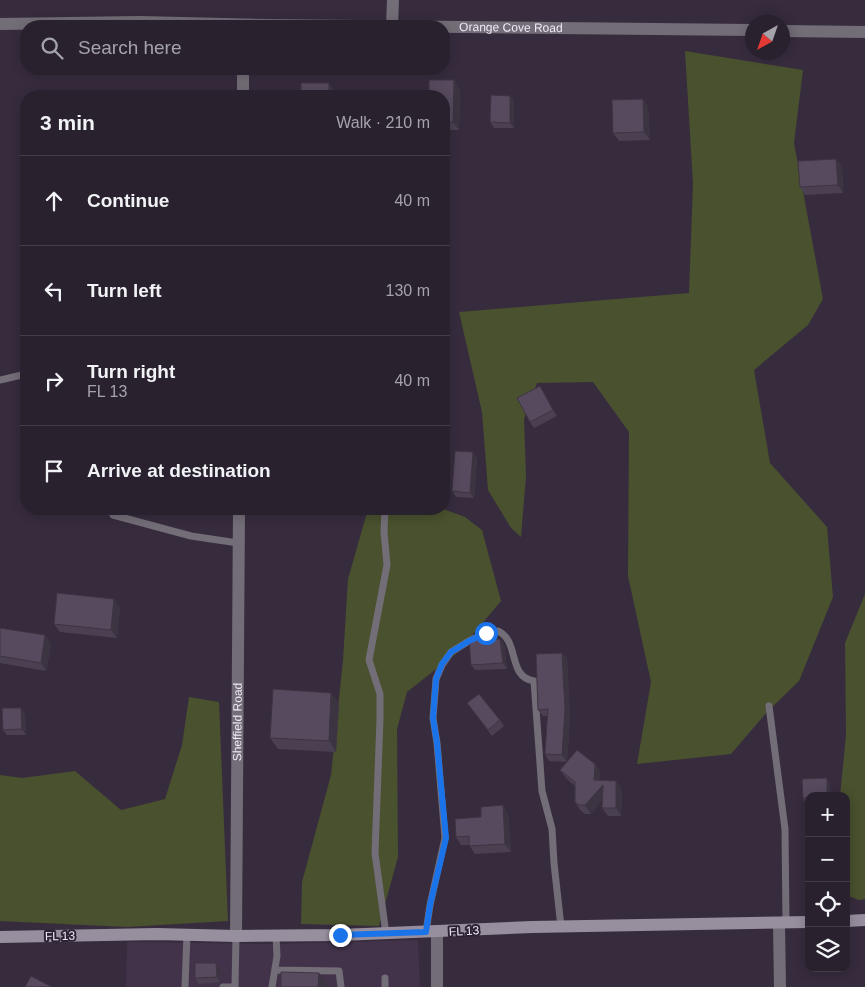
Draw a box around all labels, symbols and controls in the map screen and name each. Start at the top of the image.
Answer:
north arrow [745,15,790,60]
search box [20,20,450,75]
street label: Orange Cove Road [459,20,563,35]
icon: search [38,34,66,62]
text: Search here [78,37,182,58]
text: 3 min [40,111,95,134]
text: Walk · 210 m [336,114,430,131]
icon: ahead [40,187,68,215]
text: Continue [87,190,169,211]
text: 40 m [394,192,430,209]
icon: left [40,277,68,305]
text: Turn left [87,280,162,301]
text: 130 m [386,282,430,299]
text: Turn right [87,361,175,382]
icon: right [40,367,68,395]
text: 40 m [394,372,430,389]
text: FL 13 [87,383,127,400]
icon: arrive [40,457,68,485]
text: Arrive at destination [87,460,271,481]
route start [475,622,498,645]
street label: Sheffield Road [230,683,245,761]
map controls [805,792,850,972]
button: + [805,792,850,837]
button: − [805,837,850,882]
button: locate [805,882,850,927]
street label: FL 13 [449,923,480,939]
route end [329,924,352,947]
button: layers [805,927,850,972]
street label: FL 13 [45,929,76,943]

